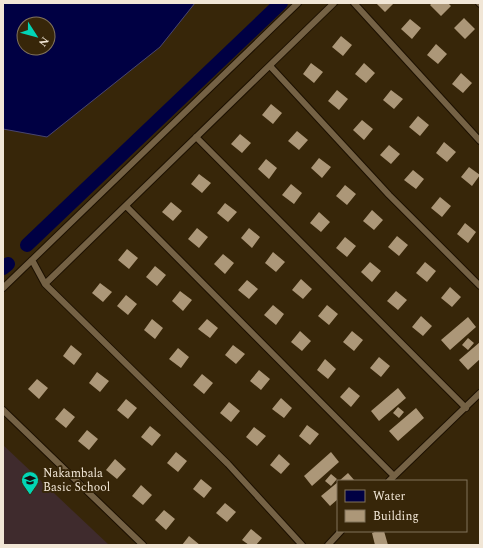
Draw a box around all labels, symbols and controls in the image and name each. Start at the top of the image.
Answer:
north arrow [16,16,56,56]
text: N [34,33,53,50]
place label: Nakambala Basic School [43,464,110,497]
school or university icon: Nakambala Basic School [20,470,40,495]
legend [337,480,467,532]
text: Water [373,487,405,506]
text: Building [373,507,419,526]

